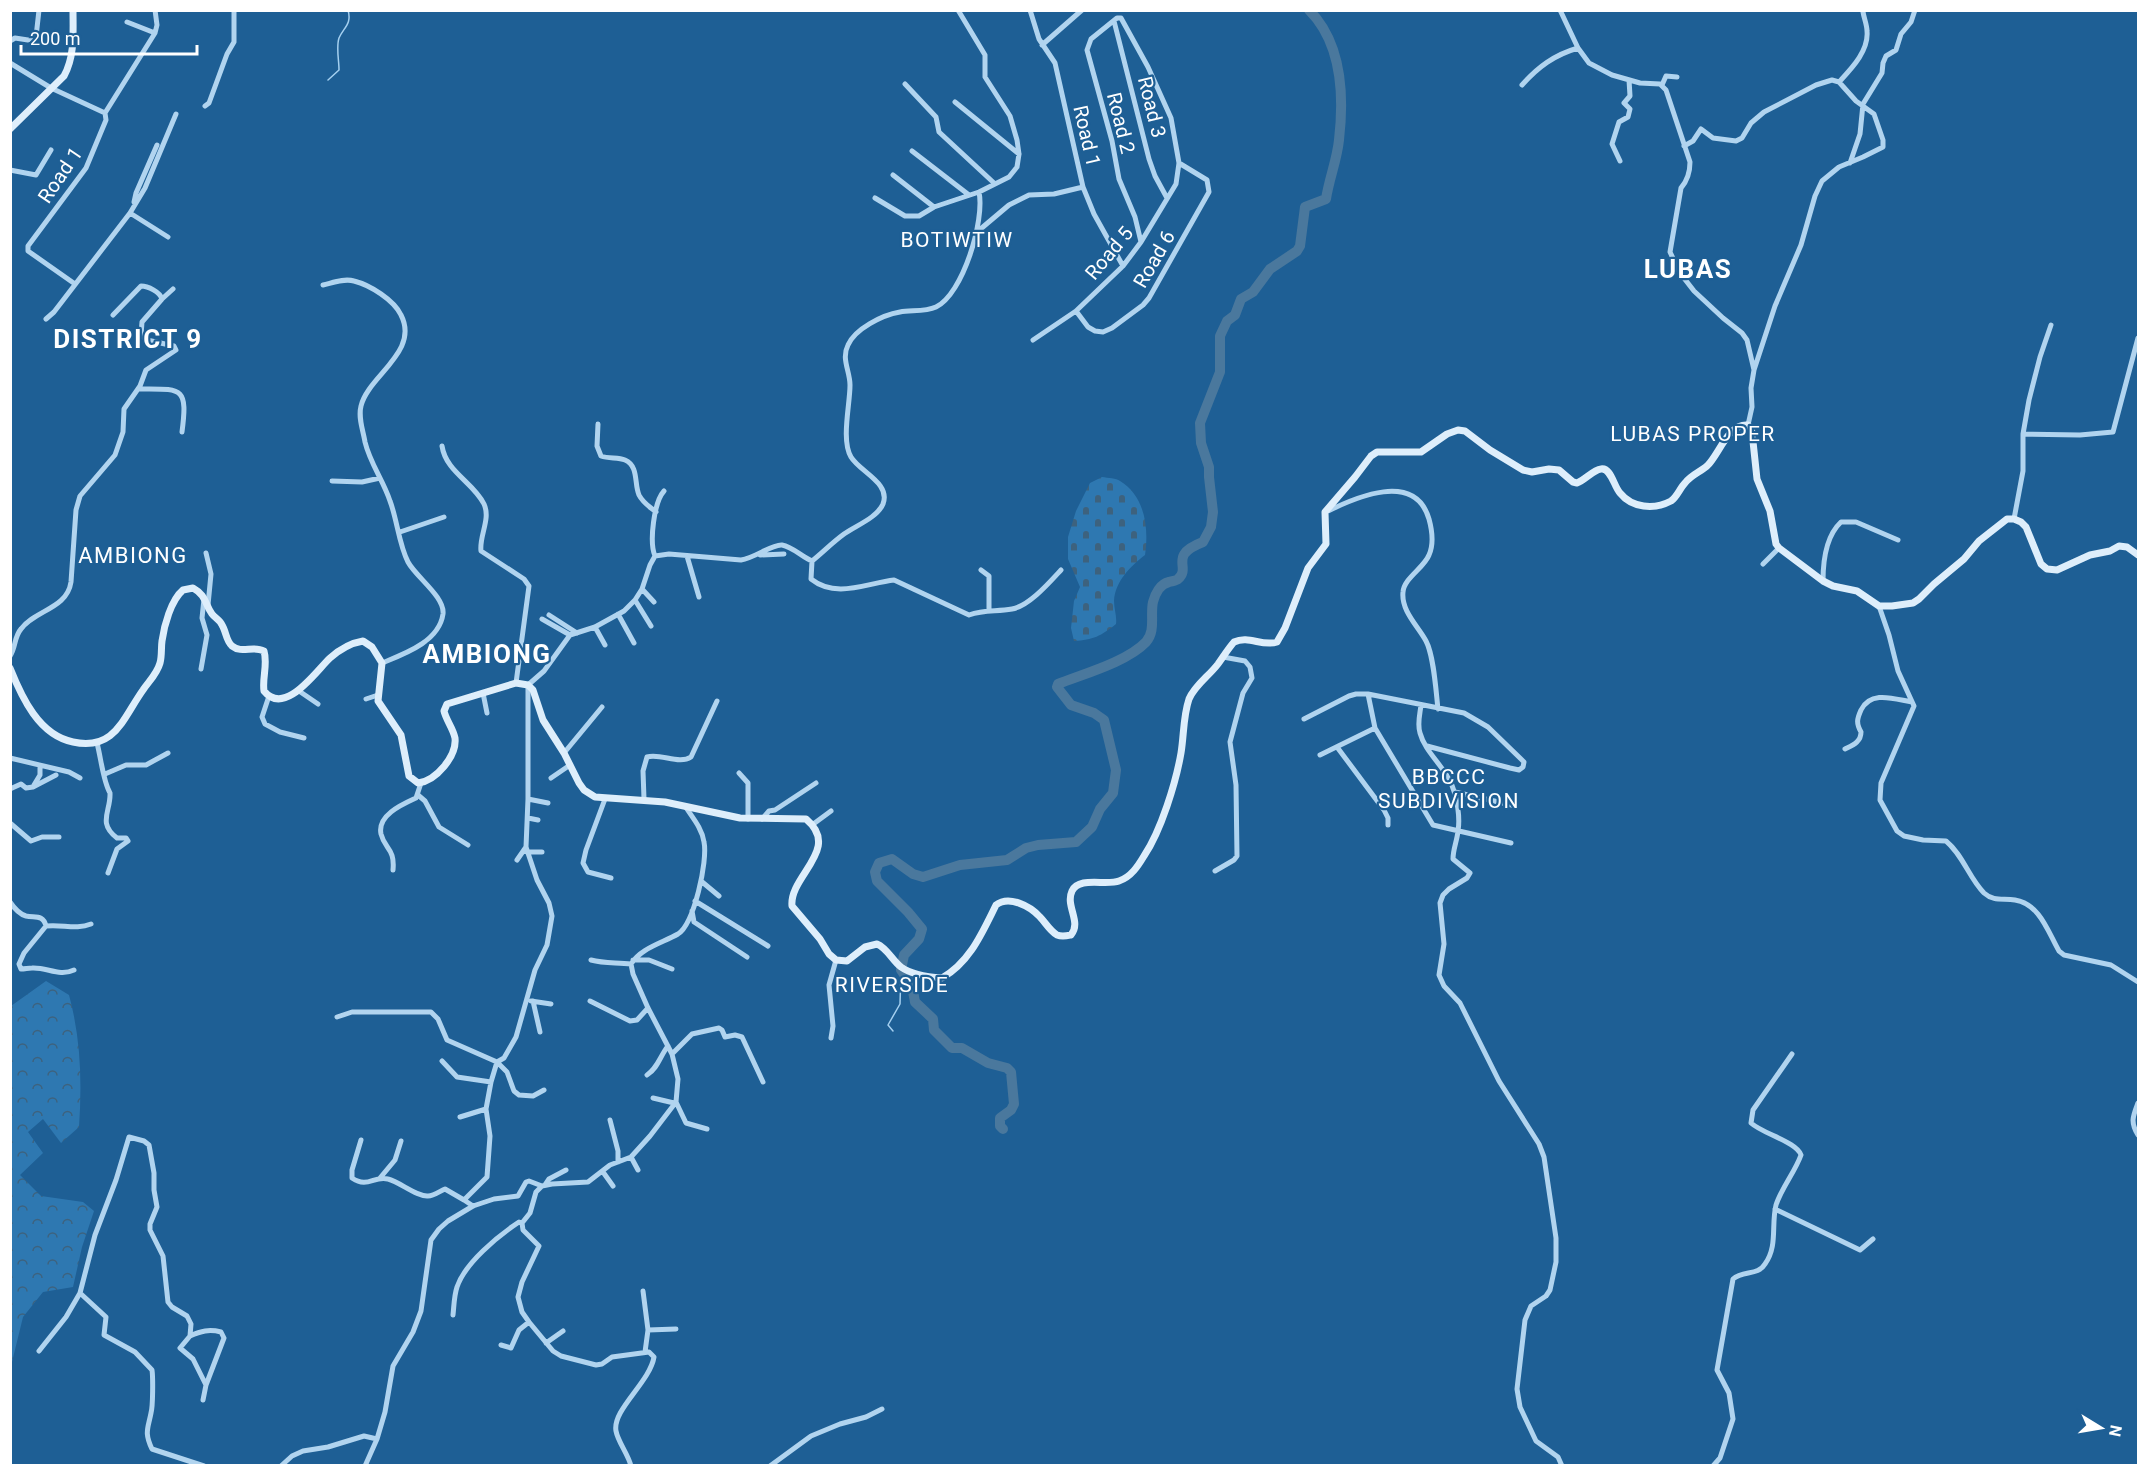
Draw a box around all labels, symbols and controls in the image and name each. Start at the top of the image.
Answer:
scale bar [21,18,196,56]
text: 200 m [30,28,81,49]
street label: Road 3 [1133,74,1171,140]
street label: Road 2 [1102,90,1140,156]
street label: Road 1 [1068,103,1106,169]
street label: Road 1 [33,143,87,207]
street label: Road 5 [1080,222,1138,284]
street label: Road 6 [1128,226,1180,292]
district label: BOTIWTIW [900,228,1014,252]
district label: LUBAS [1644,254,1732,284]
district label: DISTRICT 9 [53,324,203,354]
district label: LUBAS PROPER [1610,422,1776,446]
district label: AMBIONG [78,543,188,568]
district label: AMBIONG [423,639,551,669]
district label: BBCCC SUBDIVISION [1378,765,1520,813]
district label: RIVERSIDE [835,973,949,997]
north arrow [2071,1398,2131,1458]
text: N [2105,1423,2126,1438]

